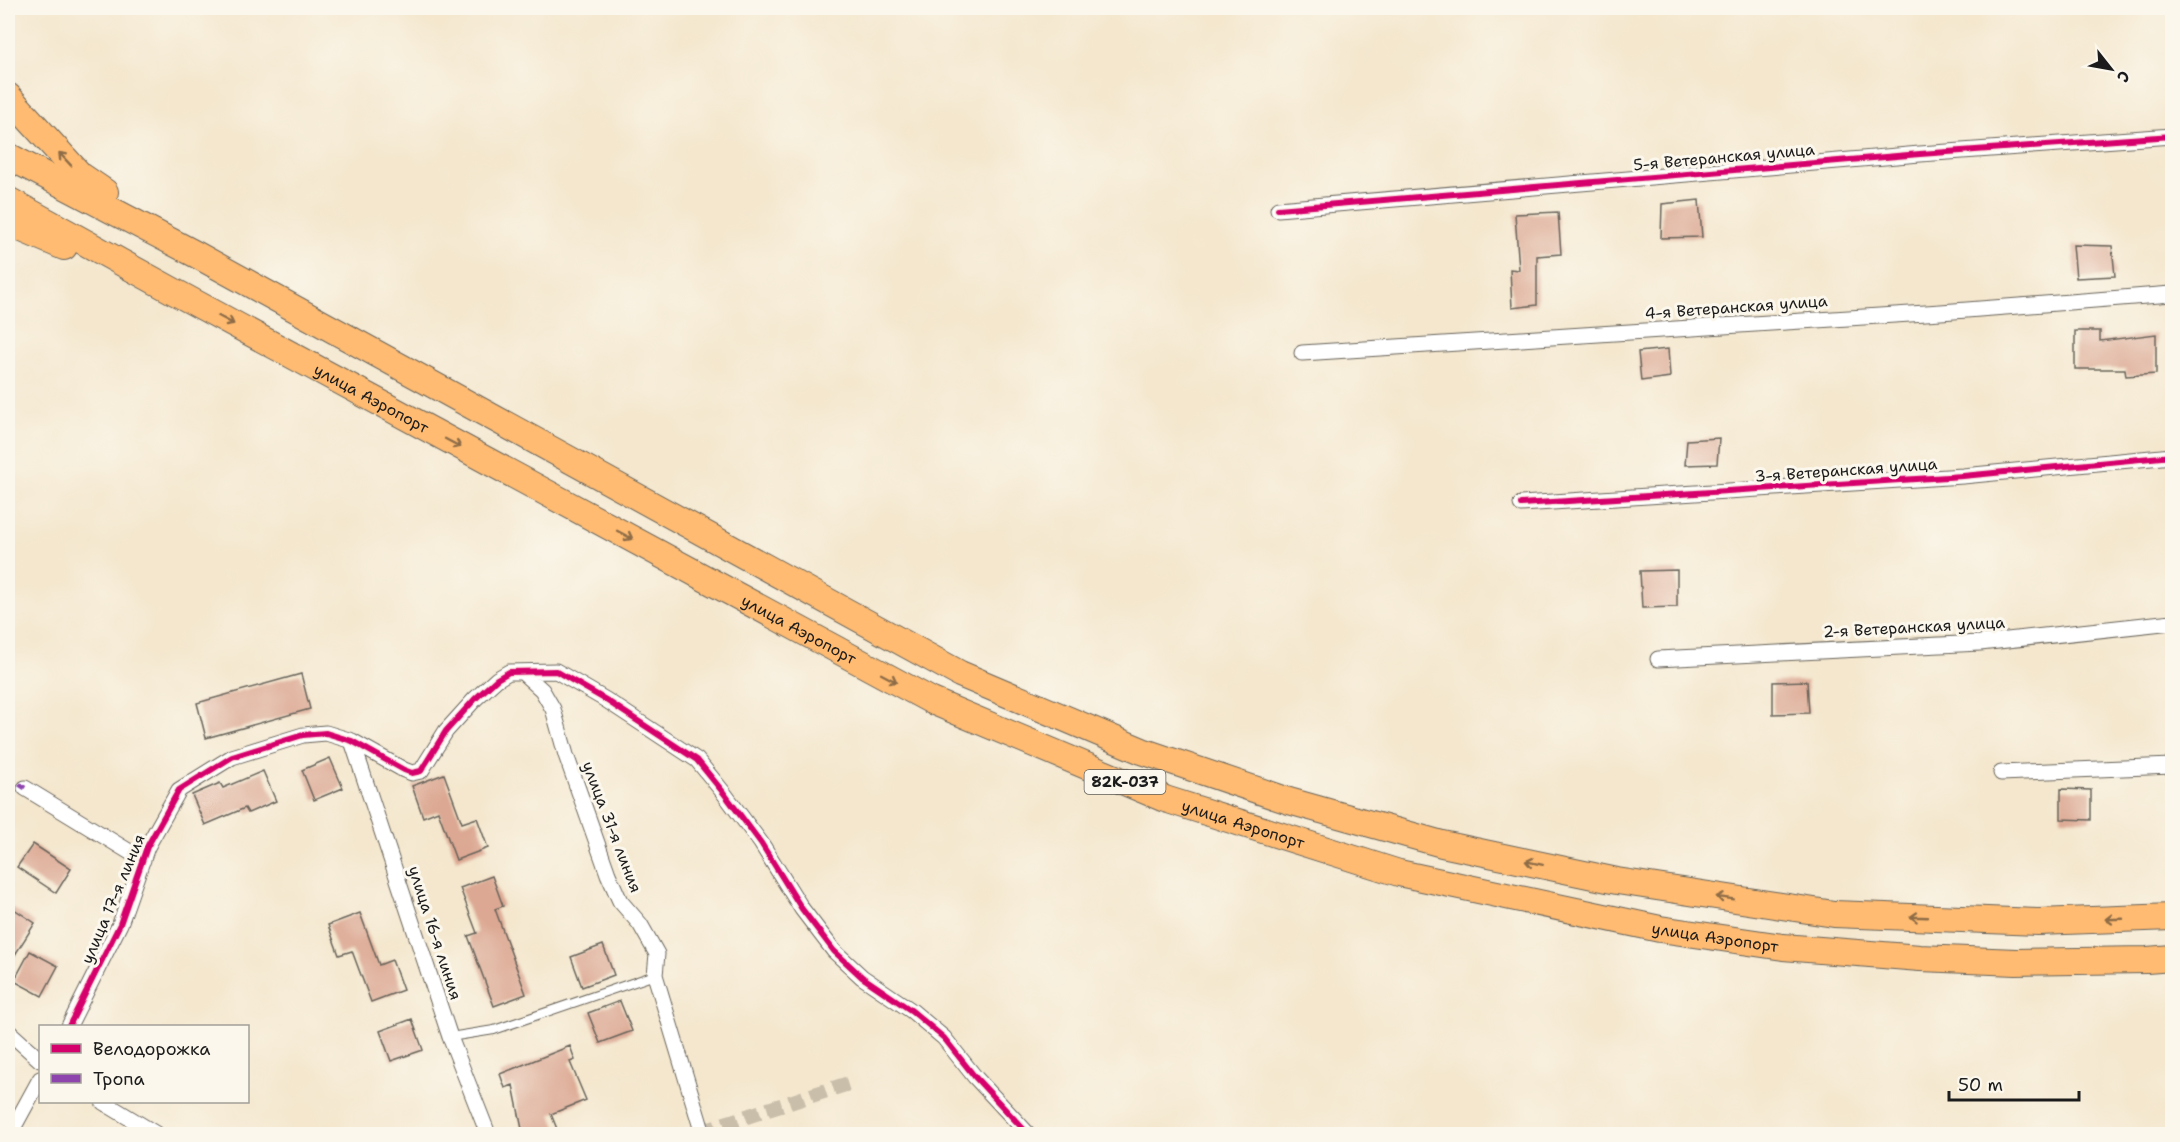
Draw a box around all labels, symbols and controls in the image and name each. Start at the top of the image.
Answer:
north arrow [2081,39,2141,99]
text: С [2112,67,2135,86]
street label: 5-я Ветеранская улица [1632,139,1816,175]
one-way arrow [58,152,72,167]
street label: 4-я Ветеранская улица [1644,290,1828,324]
one-way arrow [217,315,235,326]
street label: улица Аэропорт [310,359,433,438]
one-way arrow [444,438,462,449]
street label: 3-я Ветеранская улица [1754,453,1938,487]
one-way arrow [616,529,633,541]
street label: улица Аэропорт [738,590,861,669]
street label: 2-я Ветеранская улица [1822,612,2006,642]
one-way arrow [880,672,897,684]
street label: улица 31-я линия [577,758,647,896]
road number: 82К-037 [1084,770,1166,794]
street label: улица Аэропорт [1179,794,1308,853]
street label: улица 17-я линия [76,831,150,967]
one-way arrow [1524,857,1543,869]
street label: улица 16-я линия [403,863,467,1003]
one-way arrow [1716,892,1736,903]
one-way arrow [1910,912,1930,923]
one-way arrow [2105,913,2125,925]
street label: улица Аэропорт [1650,917,1781,957]
legend [39,1025,249,1103]
text: Велодорожка [93,1037,211,1061]
scale bar [1949,1064,2080,1102]
text: Тропа [93,1067,145,1091]
text: 50 m [1958,1073,2003,1097]

